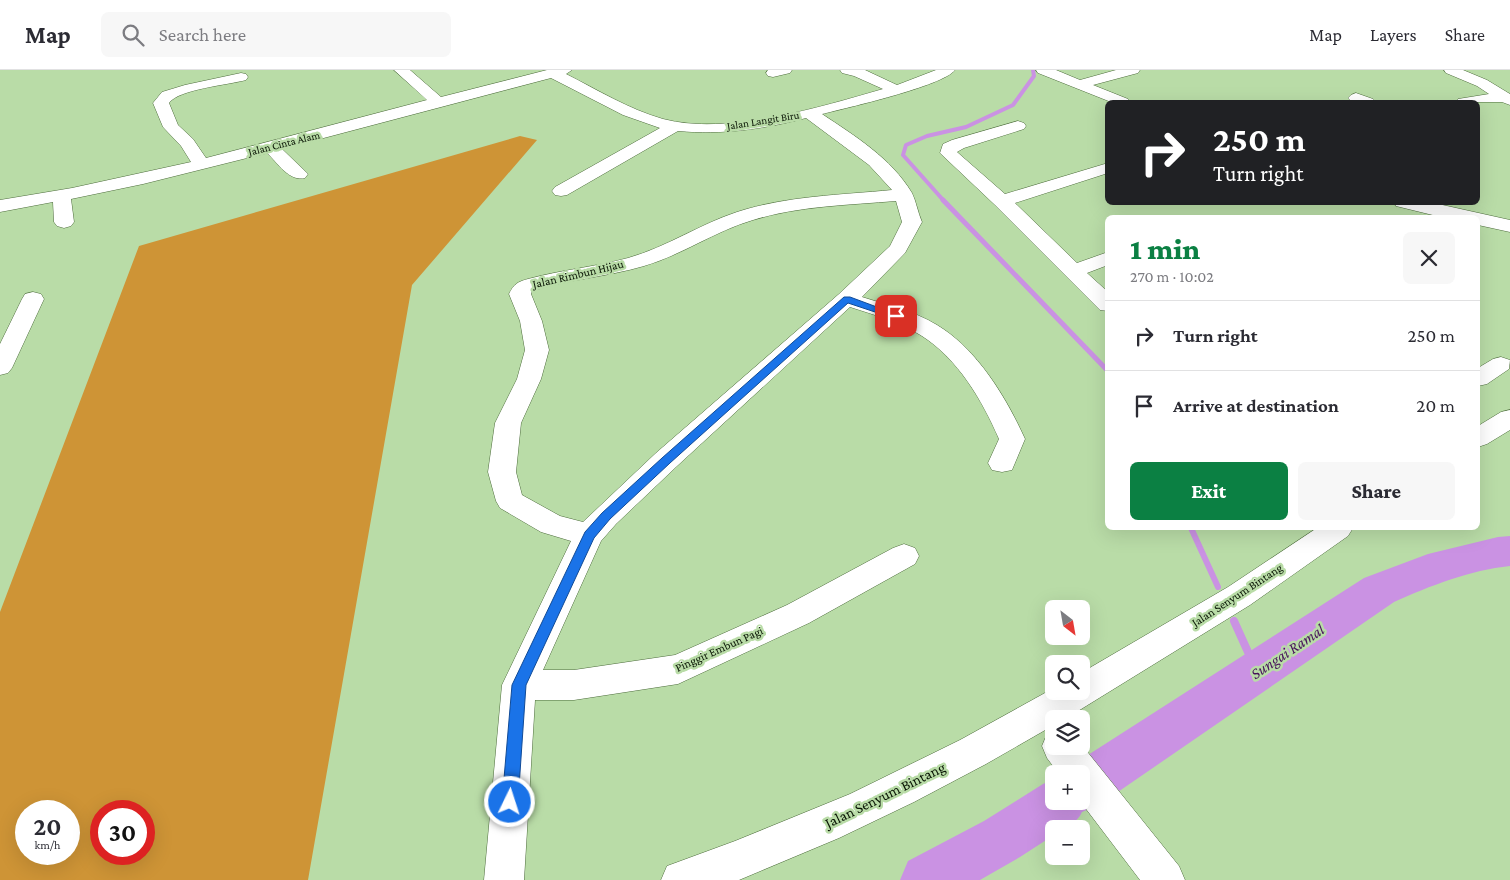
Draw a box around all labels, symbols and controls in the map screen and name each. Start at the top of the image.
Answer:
search box [101,12,451,57]
text: Map [25,21,71,48]
icon: search [119,21,147,49]
text: Search here [159,24,246,45]
text: Map [1309,25,1342,45]
text: Layers [1370,25,1417,45]
text: Share [1445,25,1485,45]
street label: Jalan Langit Biru [725,108,800,133]
icon: right [1130,120,1195,185]
text: 250 m [1213,120,1306,159]
street label: Jalan Cinta Alam [246,128,321,159]
text: Turn right [1213,161,1304,186]
text: 1 min [1130,232,1200,265]
button: close [1403,232,1455,284]
street label: Jalan Rimbun Hijau [530,257,626,292]
text: 270 m · 10:02 [1130,268,1214,285]
pin [875,295,917,337]
icon: arrive [882,302,910,330]
icon: right [1130,322,1158,350]
text: Turn right [1173,325,1258,346]
text: 250 m [1407,325,1455,346]
icon: arrive [1130,392,1158,420]
text: Arrive at destination [1173,395,1339,416]
text: 20 m [1416,395,1455,416]
button: Exit [1130,462,1288,520]
button: Share [1298,462,1455,520]
street label: Jalan Senyum Bintang [1188,560,1285,630]
north arrow [1045,600,1090,645]
map controls [1045,600,1090,865]
water label: Sungai Ramal [1247,620,1329,683]
street label: Pinggir Embun Pagi [673,623,765,675]
button: search [1045,655,1090,700]
button: layers [1045,710,1090,755]
street label: Jalan Senyum Bintang [820,759,948,833]
button: + [1045,765,1090,810]
position arrow [483,775,535,827]
speed limit sign: 30 [90,800,155,865]
text: 20 [34,813,61,840]
button: − [1045,820,1090,865]
text: km/h [35,838,60,852]

